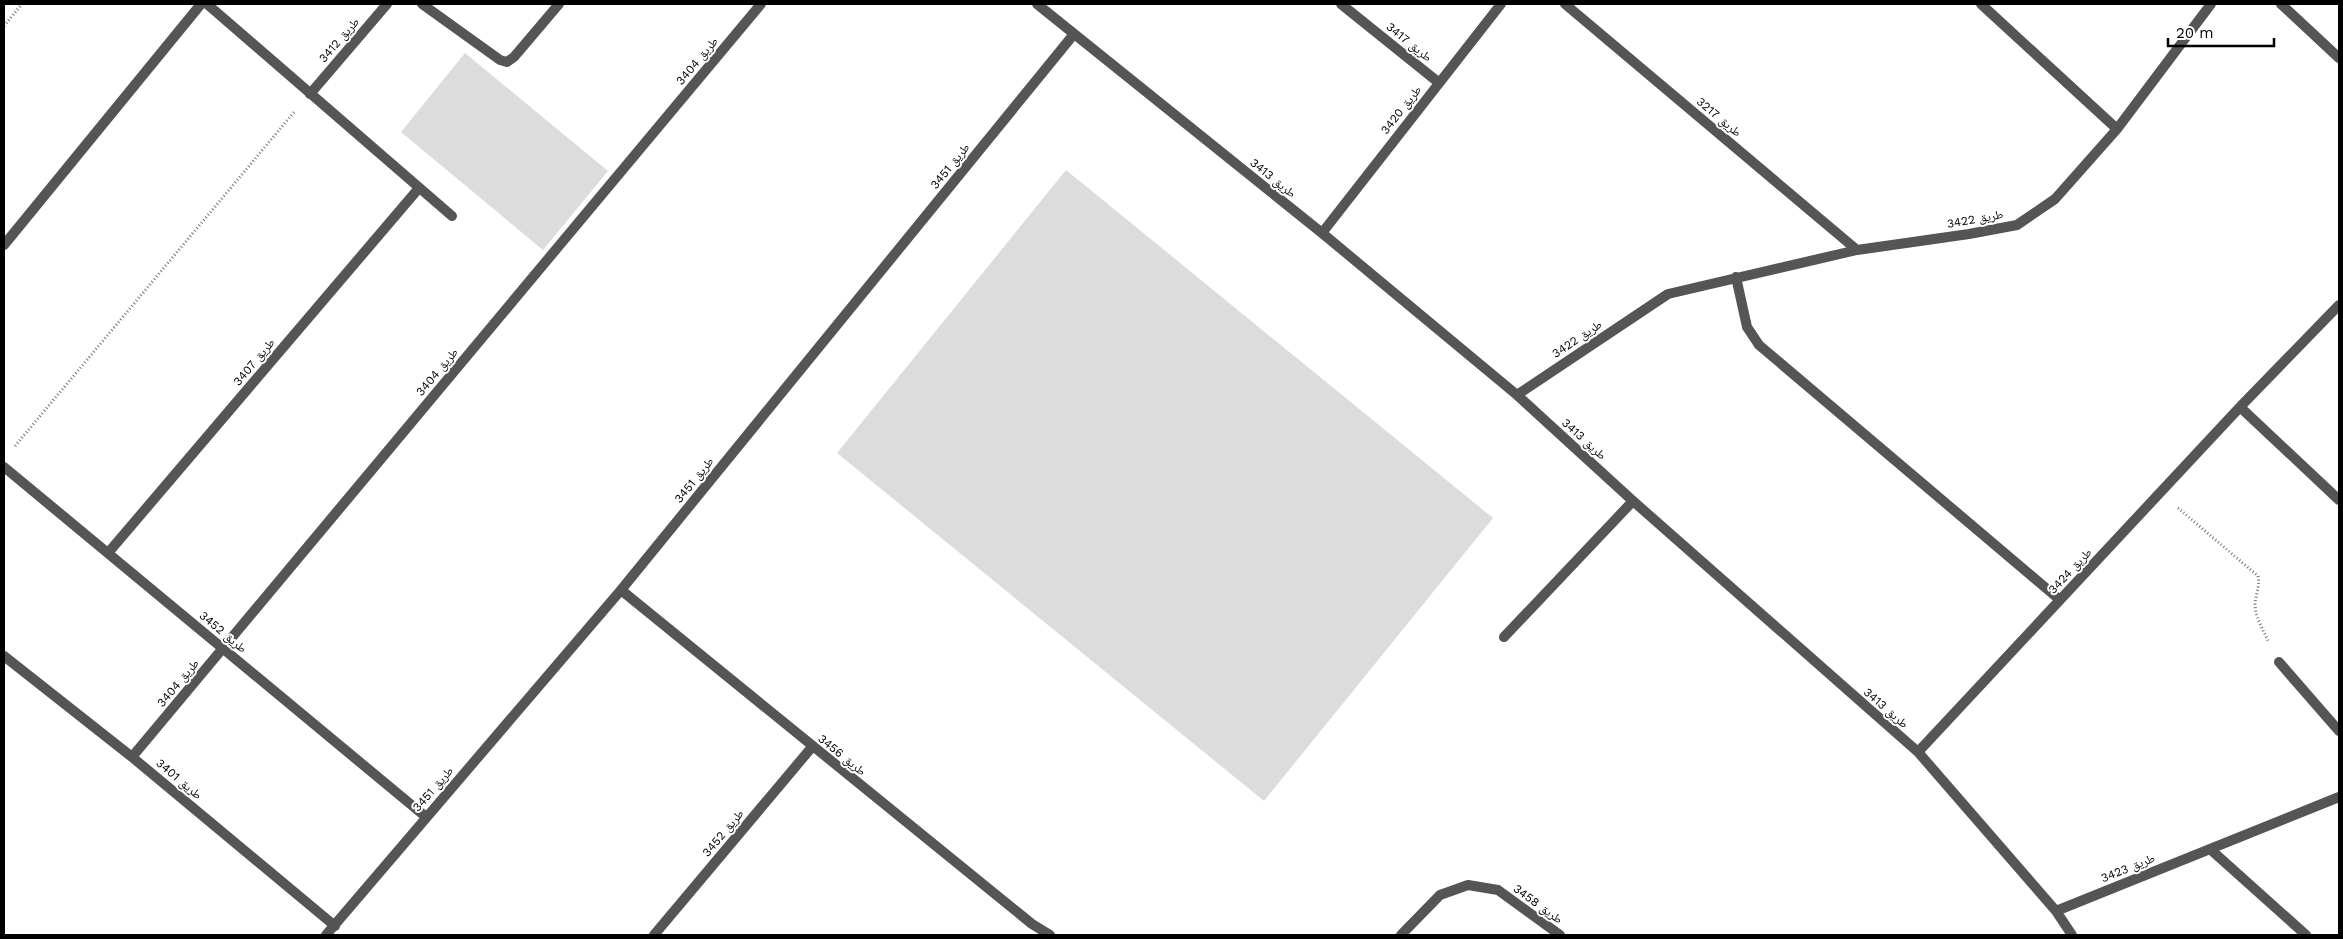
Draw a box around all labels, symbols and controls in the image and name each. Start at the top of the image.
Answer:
street label: طريق 3412 [316,15,362,65]
scale bar [2168,15,2274,47]
street label: طريق 3417 [1383,19,1435,65]
text: 20 m [2176,24,2214,42]
street label: طريق 3404 [673,34,721,88]
street label: طريق 3420 [1378,83,1424,137]
street label: طريق 3217 [1694,94,1744,140]
street label: طريق 3451 [927,140,973,192]
street label: طريق 3413 [1247,155,1299,201]
street label: طريق 3422 [1946,207,2004,231]
street label: طريق 3422 [1549,317,1605,361]
street label: طريق 3407 [230,336,278,388]
street label: طريق 3404 [413,345,461,399]
street label: طريق 3413 [1559,416,1609,463]
street label: طريق 3451 [671,454,717,506]
street label: طريق 3424 [2045,545,2095,597]
street label: طريق 3452 [197,608,249,656]
street label: طريق 3404 [154,656,202,710]
street label: طريق 3413 [1861,685,1911,731]
street label: طريق 3456 [815,732,869,779]
street label: طريق 3401 [153,756,205,802]
street label: طريق 3451 [410,764,456,814]
street label: طريق 3452 [699,807,747,859]
street label: طريق 3423 [2099,851,2157,885]
street label: طريق 3458 [1511,881,1565,927]

